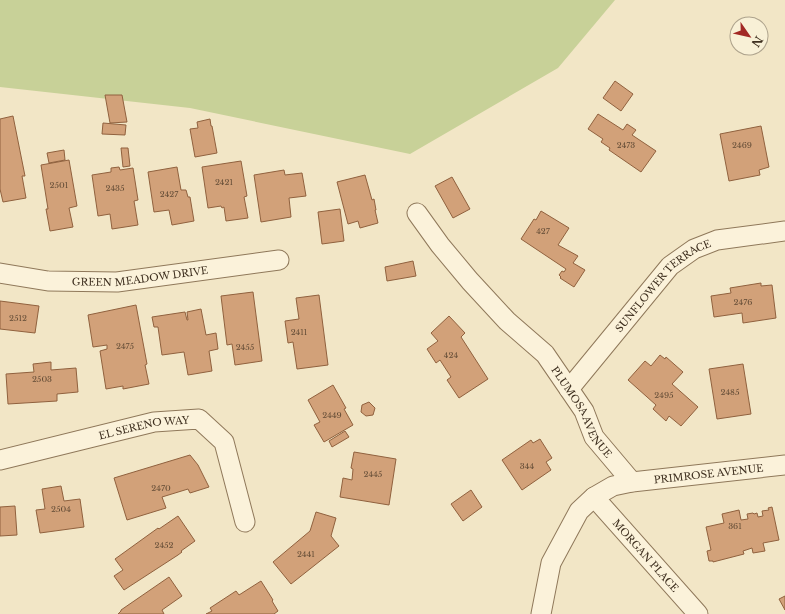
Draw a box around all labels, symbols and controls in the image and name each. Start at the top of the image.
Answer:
north arrow [729,16,769,56]
text: N [748,33,766,50]
house number: 2473 [617,140,635,150]
house number: 2469 [732,140,752,150]
house number: 2421 [215,177,233,187]
house number: 2501 [50,180,69,190]
house number: 2435 [105,183,125,193]
house number: 2427 [160,189,179,199]
house number: 427 [536,226,551,236]
street label: SUNFLOWER TERRACE [612,237,713,334]
street label: GREEN MEADOW DRIVE [72,263,209,289]
house number: 2476 [734,297,752,307]
house number: 2512 [9,313,27,323]
house number: 2411 [291,327,308,337]
house number: 2475 [116,341,134,351]
house number: 2455 [236,342,255,352]
house number: 424 [444,350,458,360]
street label: PLUMOSA AVENUE [549,363,615,460]
house number: 2503 [32,374,52,384]
house number: 2485 [721,387,740,397]
house number: 2495 [654,390,674,400]
house number: 2449 [322,410,342,420]
street label: EL SERENO WAY [97,413,191,442]
house number: 344 [520,461,534,471]
street label: PRIMROSE AVENUE [653,461,764,486]
house number: 2445 [364,469,383,479]
house number: 2470 [151,483,171,493]
house number: 2504 [51,504,71,514]
street label: MORGAN PLACE [610,516,682,594]
house number: 361 [728,521,742,531]
house number: 2452 [154,540,174,550]
house number: 2441 [297,549,315,559]

